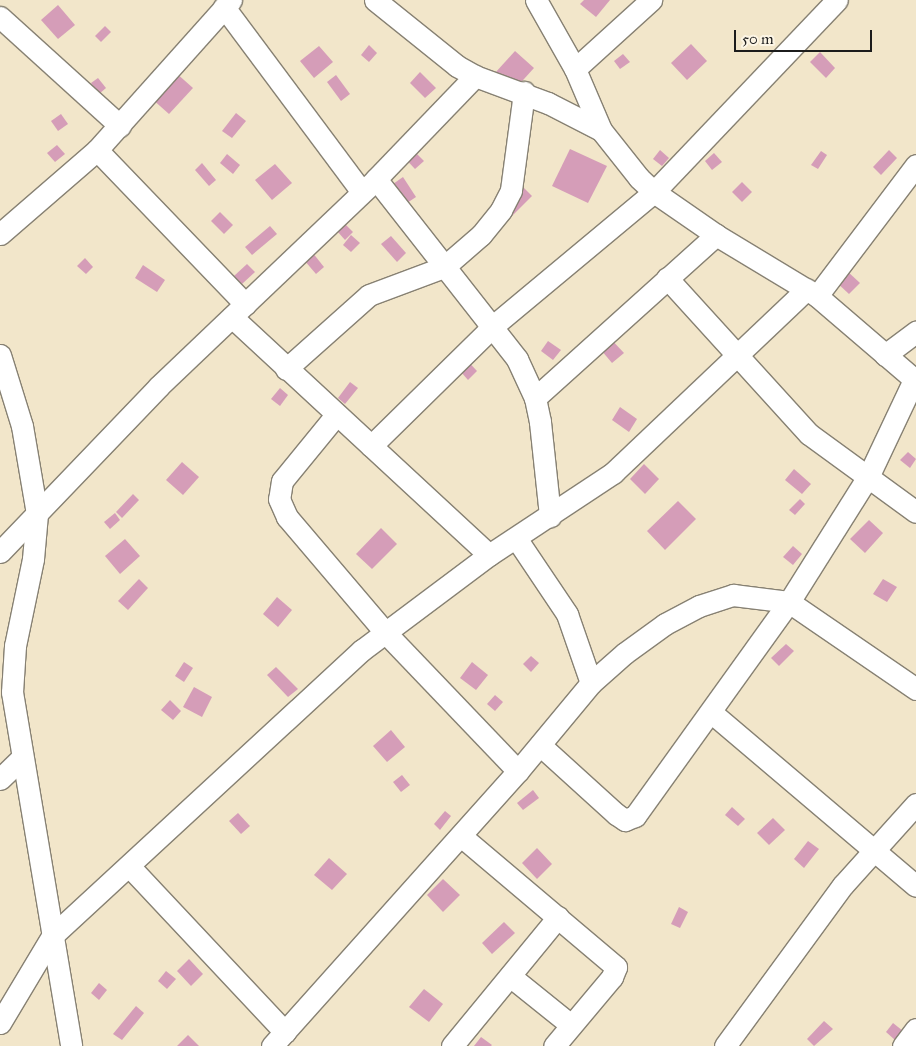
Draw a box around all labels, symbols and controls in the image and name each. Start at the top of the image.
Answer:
scale bar [736,20,874,52]
text: 50 m [742,30,774,48]

